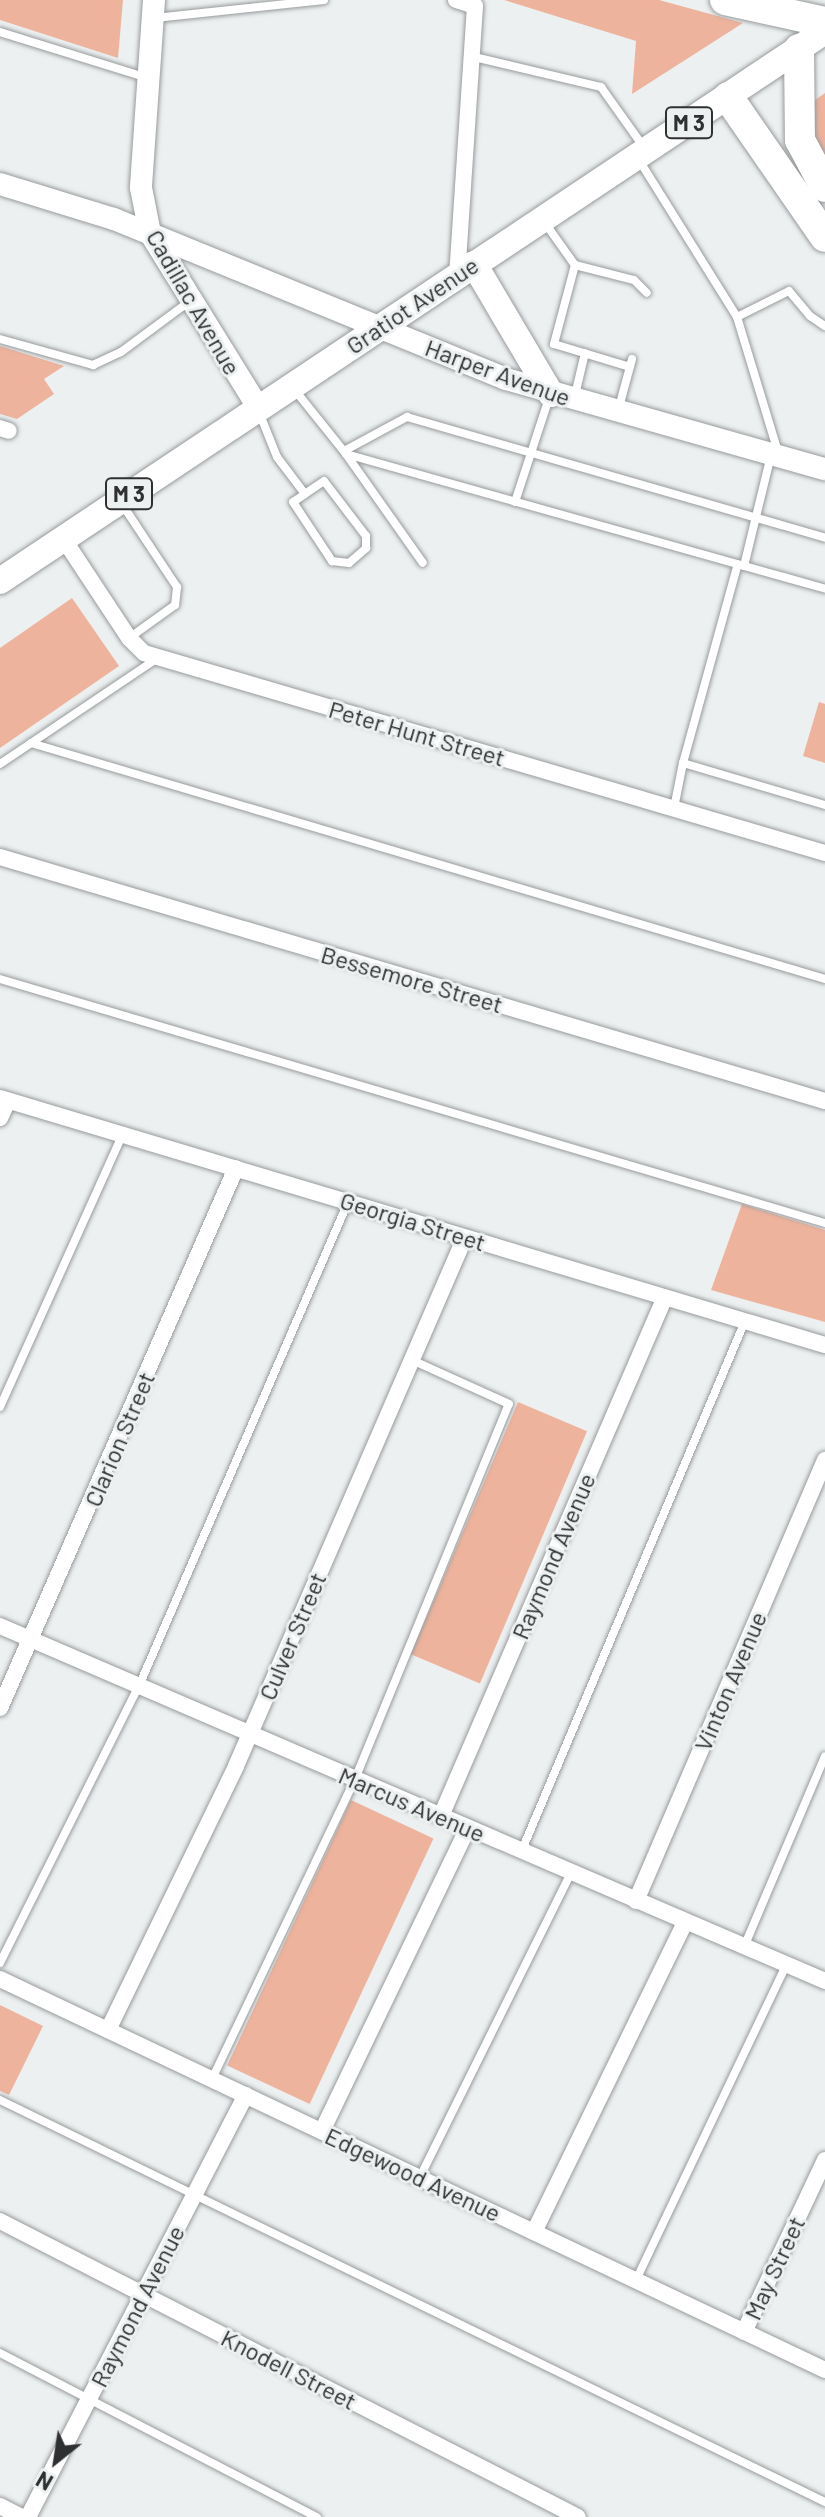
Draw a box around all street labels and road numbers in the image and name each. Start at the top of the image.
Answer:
road number: M 3 [663,105,715,141]
street label: Cadillac Avenue [141,224,247,380]
street label: Gratiot Avenue [340,250,484,360]
street label: Harper Avenue [421,332,575,412]
road number: M 3 [103,476,155,512]
street label: Peter Hunt Street [326,694,508,772]
street label: Bessemore Street [318,939,506,1019]
street label: Georgia Street [337,1185,489,1257]
street label: Clarion Street [78,1367,160,1511]
street label: Raymond Avenue [505,1469,601,1643]
street label: Culver Street [252,1568,332,1704]
street label: Vinton Avenue [688,1607,772,1755]
street label: Marcus Avenue [335,1760,489,1848]
street label: Edgewood Avenue [321,2121,505,2227]
street label: May Street [738,2212,810,2324]
street label: Raymond Avenue [84,2220,190,2392]
street label: Knodell Street [217,2323,361,2415]

